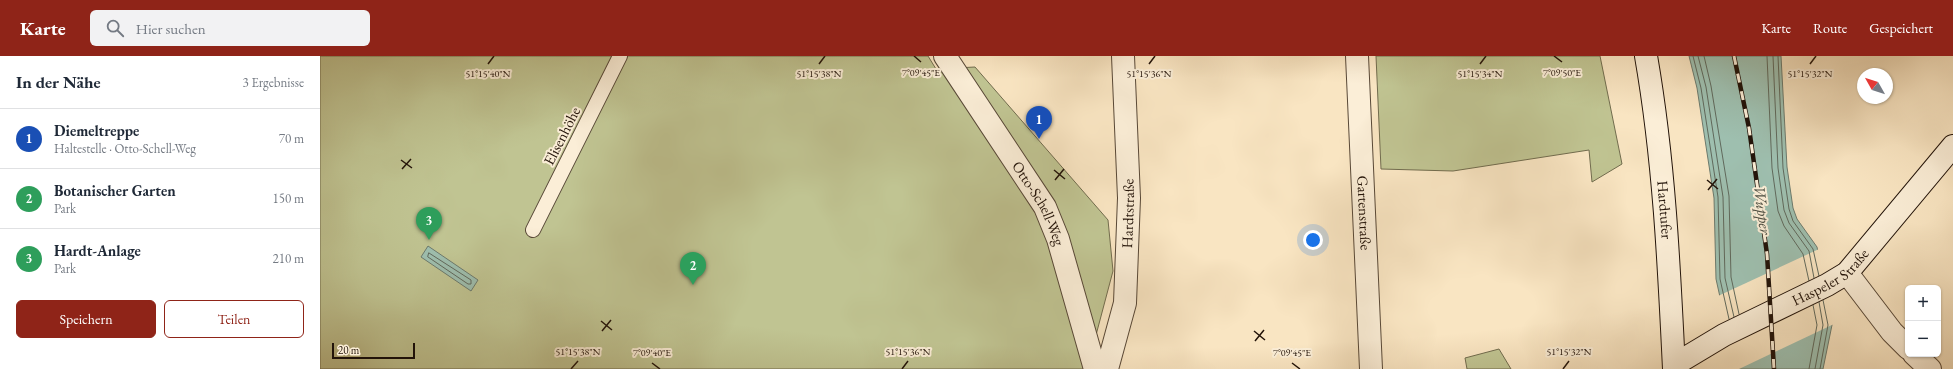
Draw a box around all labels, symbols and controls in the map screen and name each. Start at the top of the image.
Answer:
search box [90,10,370,46]
text: Karte [20,16,66,41]
icon: search [104,17,126,39]
text: Hier suchen [136,19,206,38]
text: Karte [1761,19,1791,37]
text: Route [1813,19,1847,37]
text: Gespeichert [1869,19,1933,37]
text: 7°09'45"E [902,66,940,79]
text: 7°09'50"E [1543,66,1581,79]
text: 51°15'40"N [466,67,511,80]
text: 51°15'38"N [797,67,842,80]
text: 51°15'36"N [1127,67,1172,80]
text: 51°15'34"N [1458,67,1503,80]
text: 51°15'32"N [1788,67,1833,80]
north arrow [1857,68,1893,104]
text: In der Nähe [16,71,101,93]
text: 3 Ergebnisse [243,74,304,91]
street label: Elisenhöhe [539,103,584,168]
pin: 1 [1026,106,1052,139]
text: Diemeltreppe [54,121,139,140]
text: 1 [26,130,32,147]
text: 70 m [279,130,304,147]
text: Haltestelle · Otto-Schell-Weg [54,140,196,157]
street label: Otto-Schell-Weg [1008,157,1069,248]
street label: Gartenstraße [1353,175,1376,251]
street label: Hardtstraße [1117,178,1138,249]
street label: Hardtufer [1653,180,1677,240]
text: Botanischer Garten [54,181,176,200]
water label: Wupper [1749,184,1776,237]
text: 2 [26,190,32,207]
text: 150 m [273,190,304,207]
text: Park [54,200,76,217]
pin: 3 [416,207,442,240]
your location [1303,230,1323,250]
text: Hardt-Anlage [54,241,141,260]
street label: Haspeler Straße [1788,244,1873,310]
text: 3 [26,250,32,267]
text: 210 m [273,250,304,267]
pin: 2 [680,252,706,285]
text: Park [54,260,76,277]
map controls [1905,285,1941,357]
button: + [1905,285,1941,321]
button: Speichern [16,300,156,338]
button: Teilen [164,300,304,338]
button: − [1905,321,1941,357]
scale bar [332,341,415,360]
text: 20 m [338,343,359,357]
text: 51°15'38"N [556,345,601,358]
text: 51°15'36"N [886,345,931,358]
text: 51°15'32"N [1547,345,1592,358]
text: 7°09'40"E [633,346,671,359]
text: 7°09'45"E [1273,346,1311,359]

